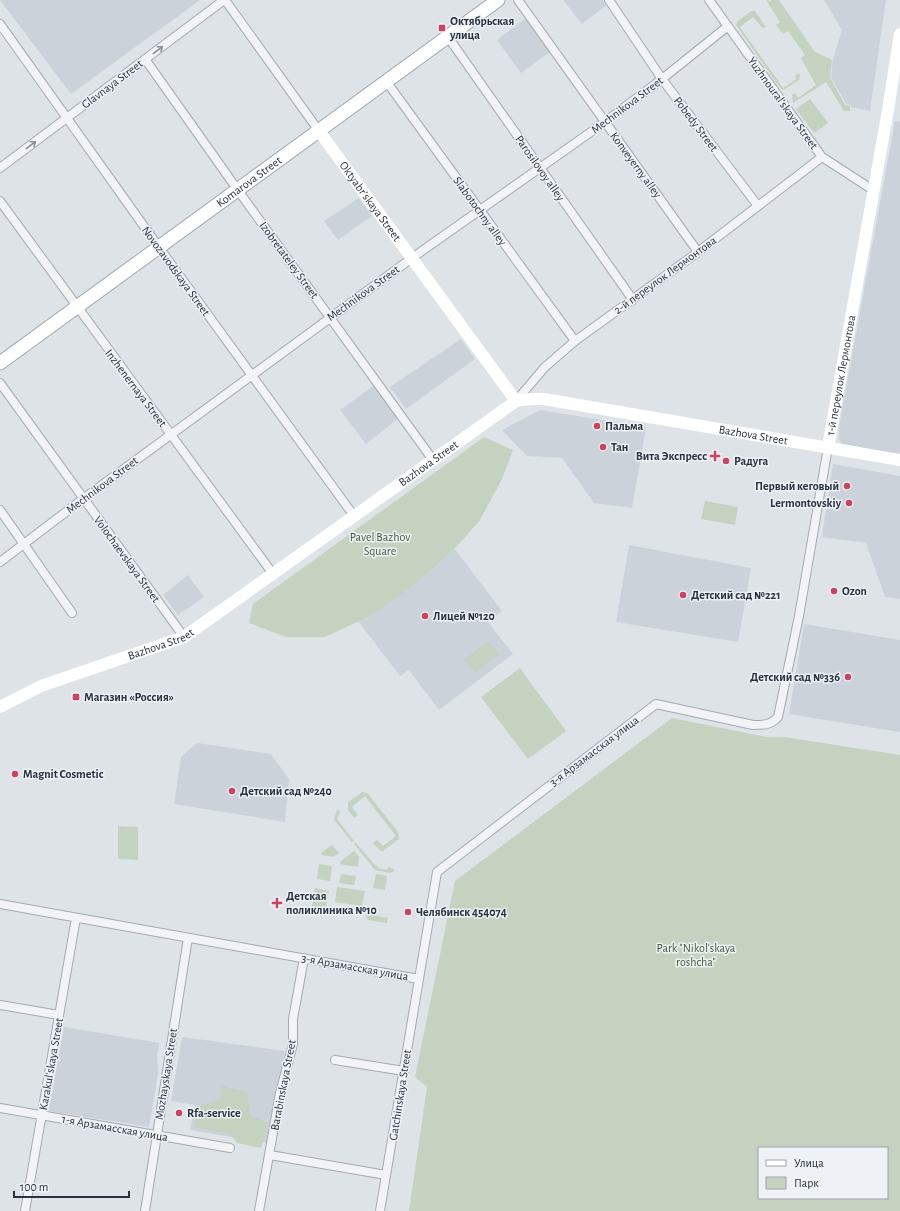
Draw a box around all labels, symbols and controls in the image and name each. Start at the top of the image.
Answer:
place label: Октябрьская улица [449,15,514,42]
marker: Октябрьская улица [437,23,447,33]
one-way arrow [152,46,163,54]
street label: Yuzhnoural'skaya Street [745,55,821,152]
street label: Glavnaya Street [79,57,145,111]
street label: Mechnikova Street [589,74,665,136]
street label: Pobedy Street [671,94,720,154]
street label: Konveyerny alley [607,130,664,201]
street label: Parosilovoy alley [512,133,567,204]
one-way arrow [26,140,37,149]
street label: Komarova Street [214,154,284,209]
street label: Oktyabr'skaya Street [337,159,403,244]
street label: Slabotochny alley [450,174,509,248]
street label: Izobretateley Street [256,219,321,301]
street label: Novozavodskaya Street [139,224,213,319]
street label: 2-й переулок Лермонтова [612,234,719,317]
street label: Mechnikova Street [325,263,402,323]
street label: 1-й переулок Лермонтова [824,314,857,436]
street label: Inzhenernaya Street [102,347,169,430]
place label: Пальма [605,420,644,432]
marker: Пальма [592,421,602,431]
street label: Bazhova Street [718,423,789,447]
street label: Bazhova Street [396,438,460,488]
place label: Тан [611,441,628,453]
marker: Тан [598,442,608,452]
place label: Вита Экспресс [636,450,707,462]
marker: Вита Экспресс [710,451,720,461]
street label: Mechnikova Street [64,454,140,516]
place label: Радуга [734,455,769,468]
marker: Радуга [721,456,731,466]
place label: Первый кеговый [755,480,839,492]
marker: Первый кеговый [842,481,852,491]
place label: Lermontovskiy [770,497,842,510]
marker: Lermontovskiy [844,498,854,508]
street label: Volochaevskaya Street [91,513,162,605]
park label: Pavel Bazhov Square [350,531,410,557]
place label: Ozon [842,585,867,597]
marker: Ozon [829,586,839,596]
place label: Детский сад №221 [691,589,781,601]
marker: Детский сад №221 [678,590,688,600]
place label: Лицей №120 [433,610,495,622]
marker: Лицей №120 [420,611,430,621]
street label: Bazhova Street [126,626,196,662]
place label: Детский сад №336 [750,671,840,683]
marker: Детский сад №336 [843,672,853,682]
place label: Магазин «Россия» [84,691,174,703]
marker: Магазин «Россия» [71,692,81,702]
street label: 3-я Арзамасская улица [547,713,642,789]
place label: Magnit Cosmetic [23,768,104,780]
marker: Magnit Cosmetic [10,769,20,779]
place label: Детский сад №240 [240,785,332,797]
marker: Детский сад №240 [227,786,237,796]
place label: Детская поликлиника №10 [286,890,377,916]
marker: Детская поликлиника №10 [271,897,283,909]
place label: Челябинск 454074 [416,906,507,918]
marker: Челябинск 454074 [403,907,413,917]
park label: Park "Nikol'skaya roshcha" [657,942,736,968]
street label: 3-я Арзамасская улица [300,952,410,983]
street label: Karakul'skaya Street [37,1017,66,1111]
street label: Mozhayskaya Street [153,1027,180,1121]
street label: Barabinskaya Street [268,1038,299,1132]
street label: Gatchinskaya Street [387,1048,414,1142]
place label: Rfa-service [187,1107,241,1119]
marker: Rfa-service [174,1108,184,1118]
street label: 1-я Арзамасская улица [61,1113,169,1144]
legend [758,1147,888,1199]
text: Улица [794,1157,824,1169]
scale bar [14,1173,129,1199]
text: Парк [794,1177,819,1189]
text: 100 m [20,1181,48,1193]

